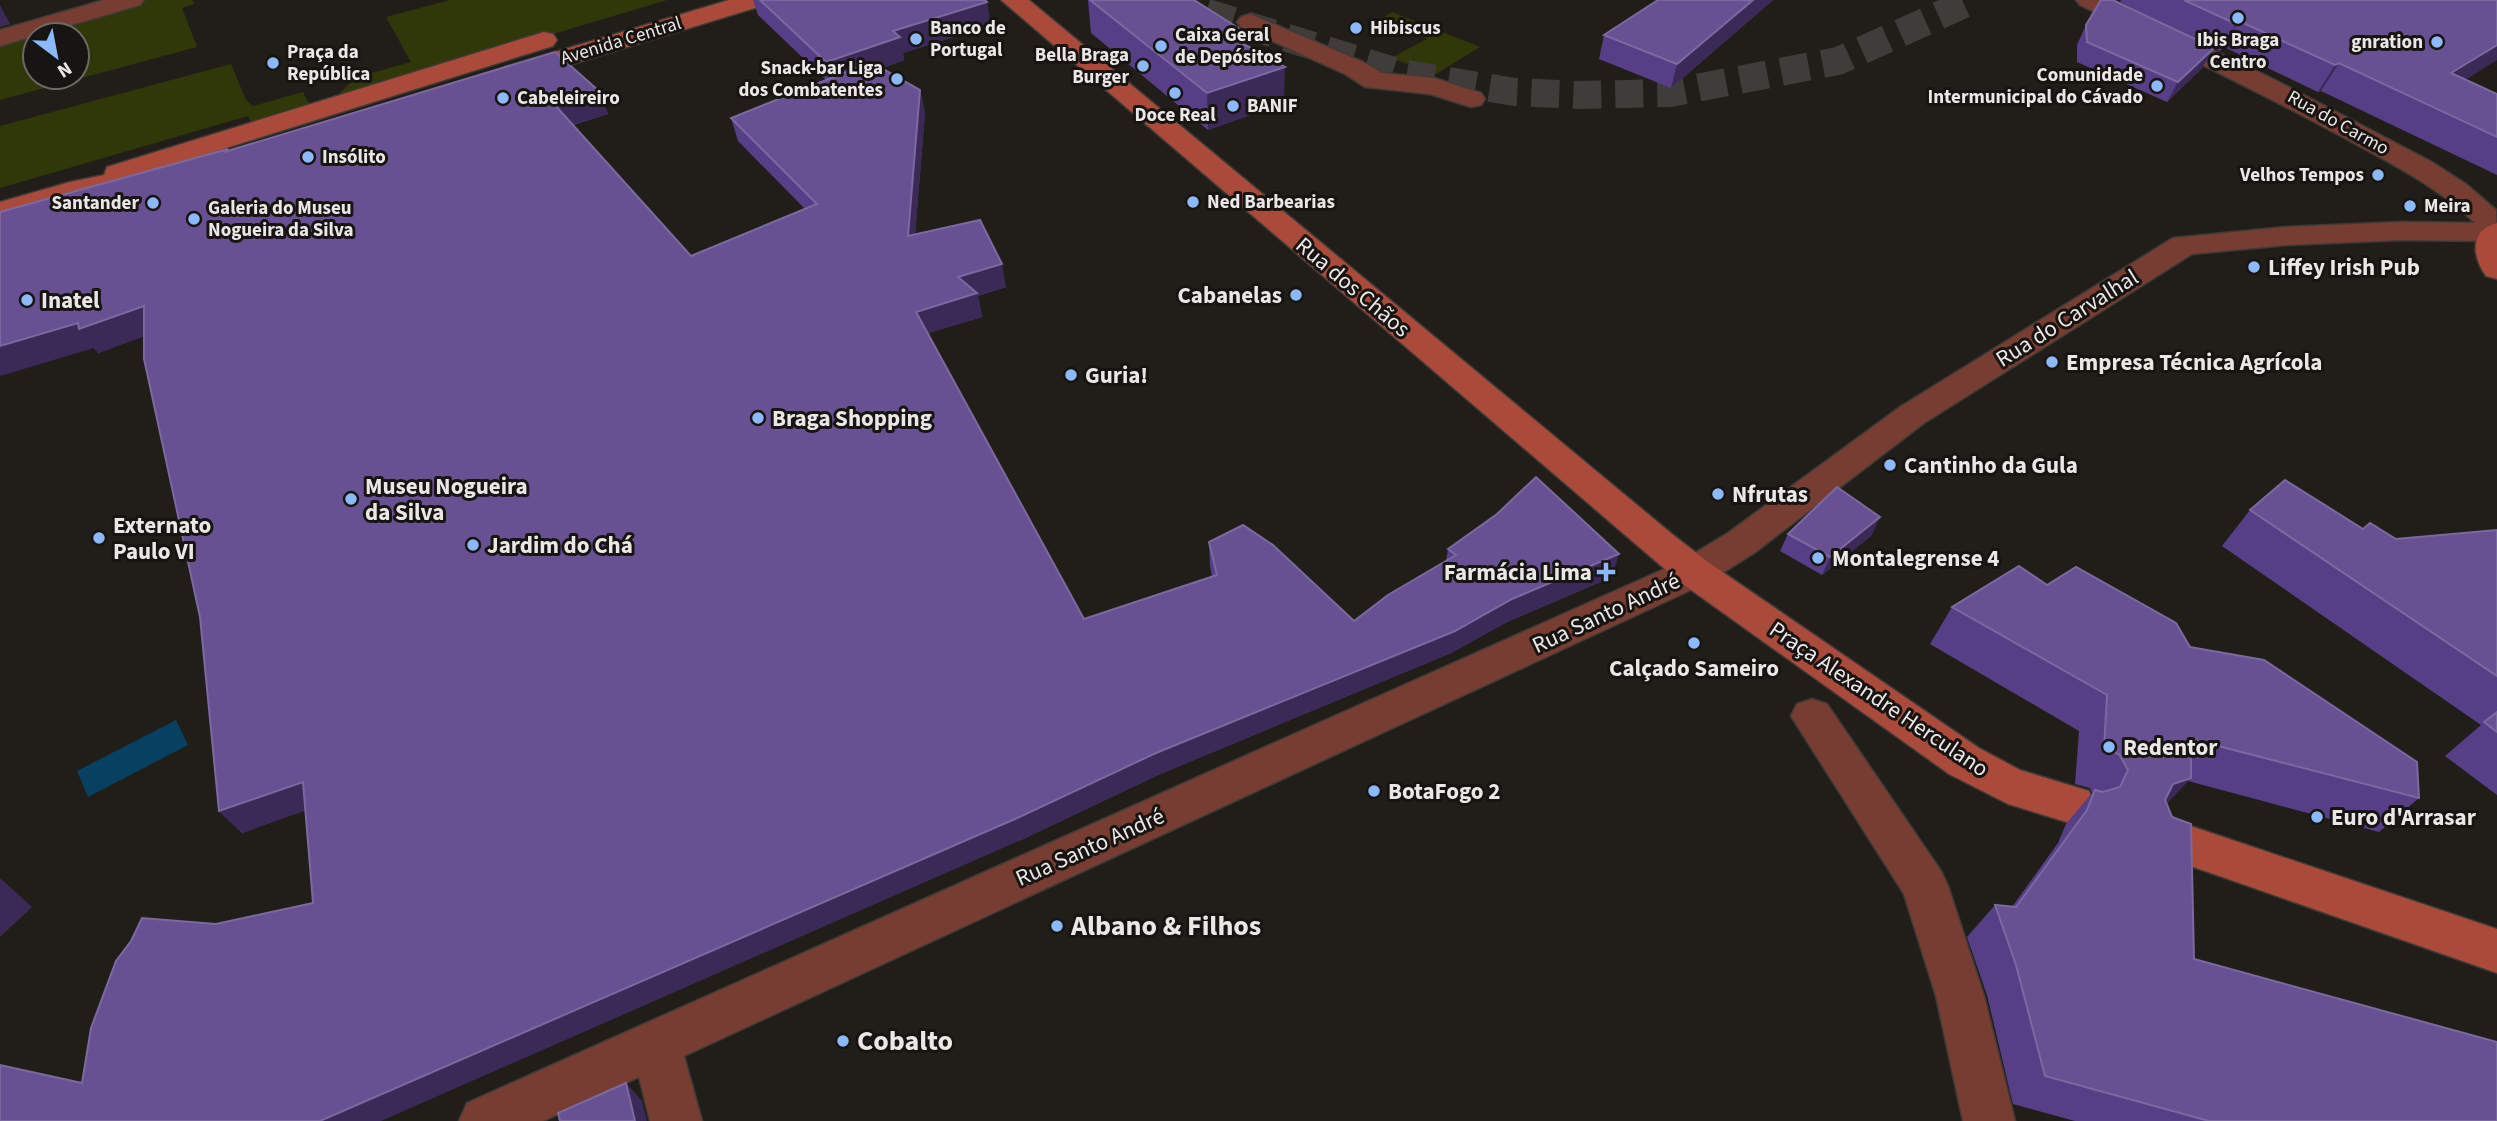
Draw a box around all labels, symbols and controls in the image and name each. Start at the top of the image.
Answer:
street label: Avenida Central [557,10,685,72]
marker: Ibis Braga Centro [2230,10,2246,26]
place label: Banco de Portugal [930,15,1006,64]
place label: Hibiscus [1370,15,1441,42]
marker: Hibiscus [1348,20,1364,36]
north arrow [21,21,91,91]
place label: Caixa Geral de Depósitos [1175,22,1282,71]
place label: Ibis Braga Centro [2197,27,2279,76]
place label: gnration [2351,29,2423,56]
marker: Banco de Portugal [908,31,924,47]
marker: gnration [2429,34,2445,50]
marker: Caixa Geral de Depósitos [1153,38,1169,54]
place label: Praça da República [287,39,370,88]
place label: Bella Braga Burger [1035,42,1129,91]
text: N [52,54,77,84]
marker: Praça da República [265,55,281,71]
place label: Snack-bar Liga dos Combatentes [738,55,883,104]
marker: Bella Braga Burger [1135,58,1151,74]
place label: Comunidade Intermunicipal do Cávado [1928,62,2143,111]
marker: Snack-bar Liga dos Combatentes [889,71,905,87]
marker: Comunidade Intermunicipal do Cávado [2149,78,2165,94]
street label: Rua do Carmo [2282,84,2394,162]
place label: Cabeleireiro [517,85,620,112]
marker: Doce Real [1167,85,1183,101]
marker: Cabeleireiro [495,90,511,106]
place label: BANIF [1247,93,1298,120]
marker: BANIF [1225,98,1241,114]
place label: Doce Real [1134,102,1216,129]
place label: Insólito [322,144,386,171]
marker: Insólito [300,149,316,165]
place label: Velhos Tempos [2239,162,2364,189]
marker: Velhos Tempos [2370,167,2386,183]
place label: Ned Barbearias [1207,189,1335,216]
place label: Santander [51,190,139,217]
place label: Meira [2424,193,2471,220]
marker: Ned Barbearias [1185,194,1201,210]
marker: Santander [145,195,161,211]
place label: Galeria do Museu Nogueira da Silva [208,195,354,244]
marker: Meira [2402,198,2418,214]
marker: Galeria do Museu Nogueira da Silva [186,211,202,227]
street label: Rua dos Chãos [1289,229,1417,345]
place label: Liffey Irish Pub [2268,251,2420,284]
marker: Liffey Irish Pub [2246,259,2262,275]
street label: Rua do Carvalhal [1989,261,2145,375]
place label: Cabanelas [1177,279,1282,312]
place label: Inatel [41,284,100,317]
marker: Cabanelas [1288,287,1304,303]
marker: Inatel [19,292,35,308]
place label: Empresa Técnica Agrícola [2066,346,2322,379]
marker: Empresa Técnica Agrícola [2044,354,2060,370]
place label: Guria! [1085,359,1148,392]
marker: Guria! [1063,367,1079,383]
place label: Braga Shopping [772,402,932,435]
marker: Braga Shopping [750,410,766,426]
place label: Cantinho da Gula [1904,449,2078,482]
marker: Cantinho da Gula [1882,457,1898,473]
place label: Museu Nogueira da Silva [365,470,528,529]
place label: Nfrutas [1732,478,1808,511]
marker: Nfrutas [1710,486,1726,502]
marker: Museu Nogueira da Silva [343,491,359,507]
place label: Externato Paulo VI [113,509,211,568]
place label: Jardim do Chá [487,529,633,562]
marker: Externato Paulo VI [91,530,107,546]
marker: Jardim do Chá [465,537,481,553]
place label: Montalegrense 4 [1832,542,1999,575]
marker: Montalegrense 4 [1810,550,1826,566]
place label: Farmácia Lima [1444,556,1592,589]
street label: Rua Santo André [1527,564,1685,662]
marker: Farmácia Lima [1598,564,1614,580]
street label: Praça Alexandre Herculano [1763,613,1995,785]
marker: Calçado Sameiro [1686,635,1702,651]
place label: Calçado Sameiro [1609,652,1779,685]
place label: Redentor [2123,731,2218,764]
marker: Redentor [2101,739,2117,755]
place label: BotaFogo 2 [1388,775,1500,808]
marker: BotaFogo 2 [1366,783,1382,799]
street label: Rua Santo André [1010,799,1170,895]
place label: Euro d'Arrasar [2331,801,2477,834]
marker: Euro d'Arrasar [2309,809,2325,825]
place label: Albano & Filhos [1070,906,1261,946]
marker: Albano & Filhos [1049,918,1065,934]
place label: Cobalto [857,1021,953,1061]
marker: Cobalto [835,1033,851,1049]

